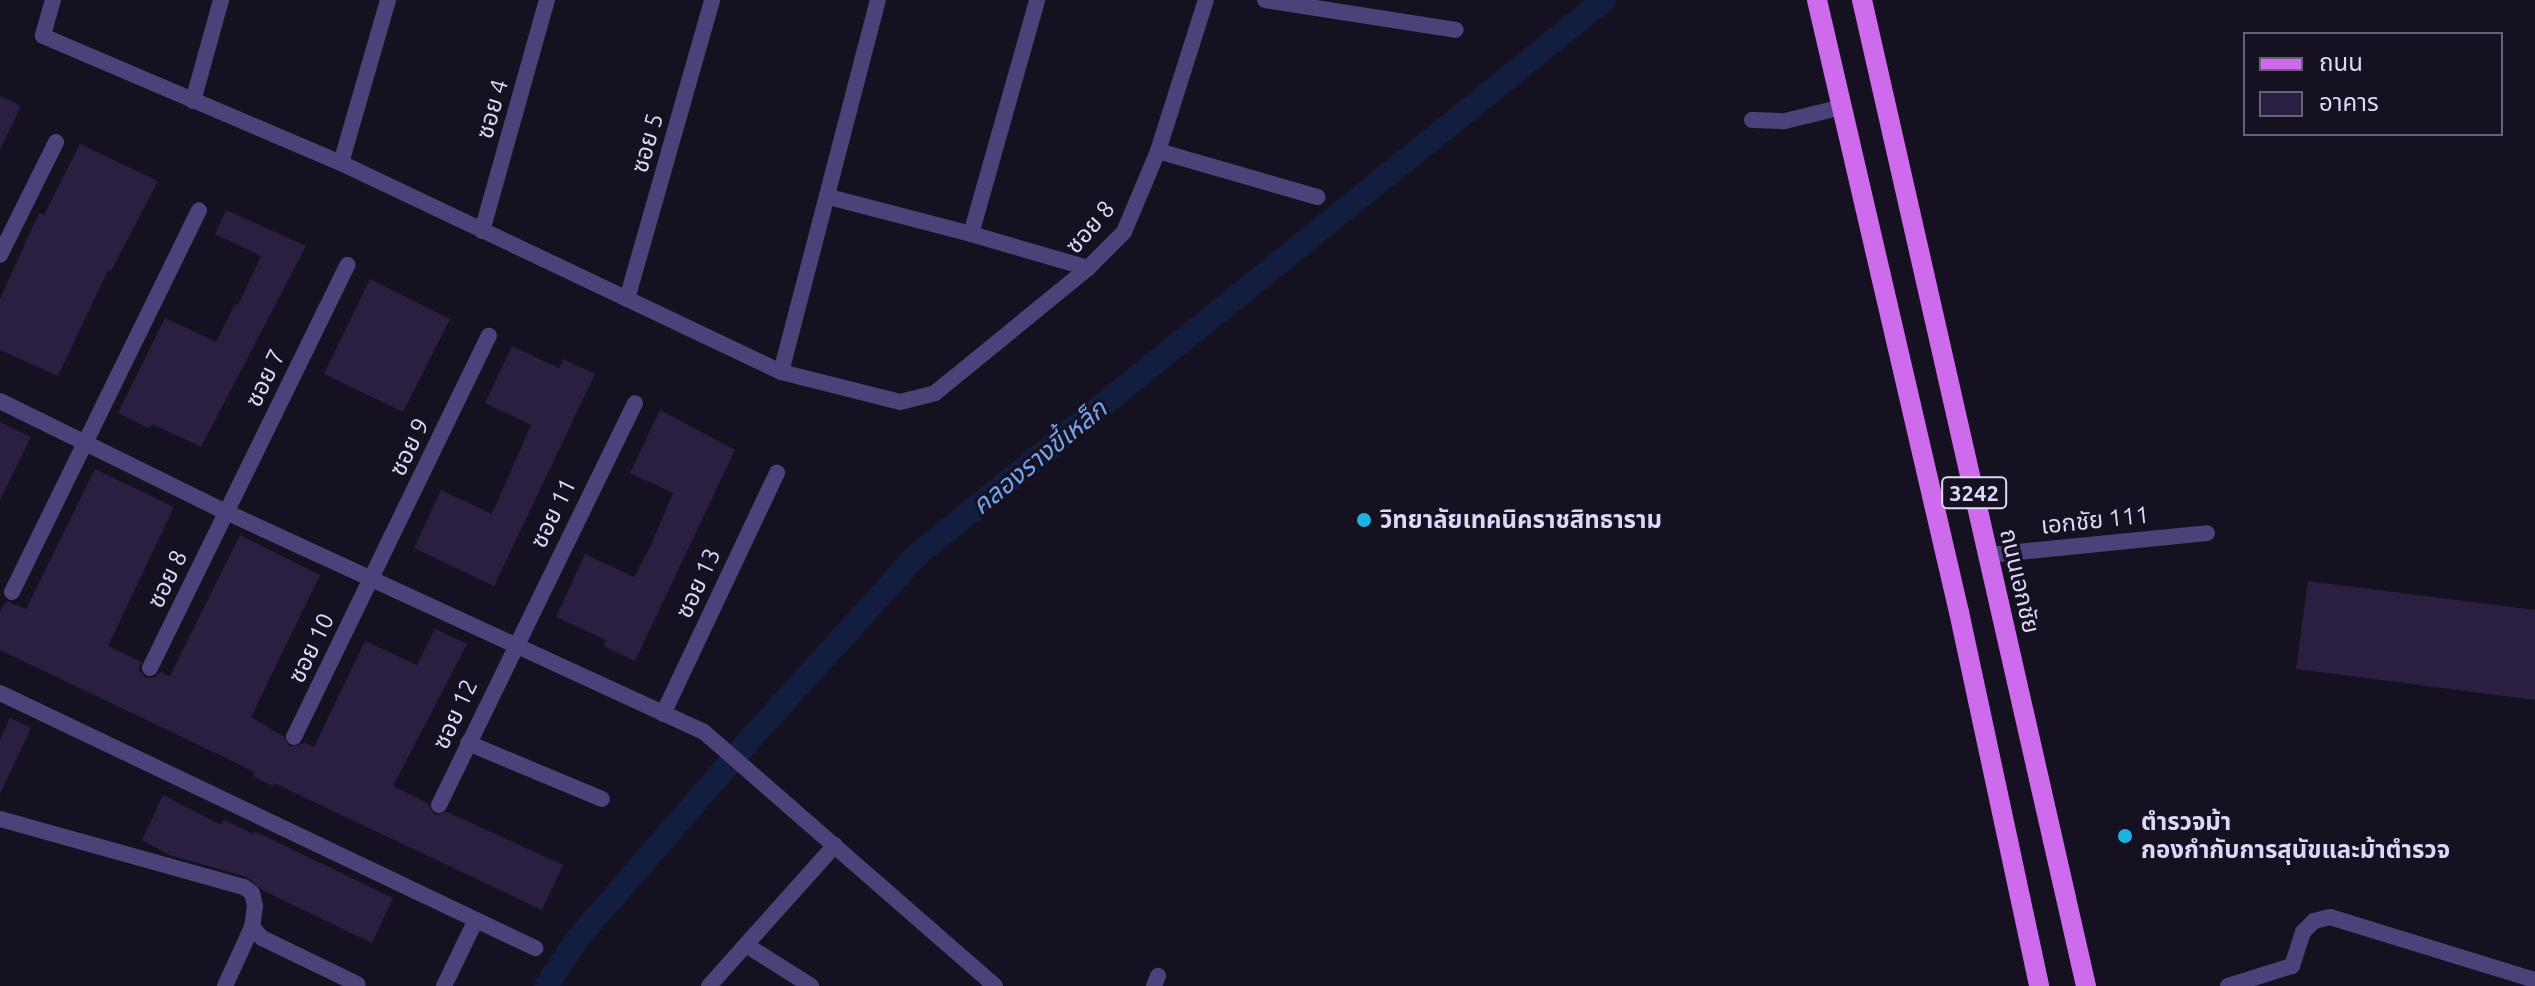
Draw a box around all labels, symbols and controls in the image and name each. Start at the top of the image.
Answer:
legend [2243,32,2503,136]
text: ถนน [2319,49,2363,76]
street label: ซอย 4 [470,76,514,142]
text: อาคาร [2319,89,2379,116]
street label: ซอย 5 [625,110,669,176]
street label: ซอย 8 [1059,195,1121,259]
street label: ซอย 7 [239,345,291,411]
water label: คลองรางขี้เหล็ก [965,393,1113,521]
street label: ซอย 9 [383,414,435,480]
street label: ซอย 11 [524,473,582,553]
road number: 3242 [1940,475,2008,511]
street label: เอกชัย 111 [2040,500,2150,540]
place label: วิทยาลัยเทคนิคราชสิทธาราม [1380,506,1662,534]
marker: วิทยาลัยเทคนิคราชสิทธาราม [1355,511,1373,529]
street label: ถนนเอกชัย [1994,526,2046,636]
street label: ซอย 13 [669,543,727,623]
street label: ซอย 8 [141,546,193,612]
street label: ซอย 10 [282,608,340,688]
street label: ซอย 12 [426,674,484,754]
place label: ตำรวจม้า กองกำกับการสุนัขและม้าตำรวจ [2141,808,2450,864]
marker: ตำรวจม้า กองกำกับการสุนัขและม้าตำรวจ [2116,827,2134,845]

